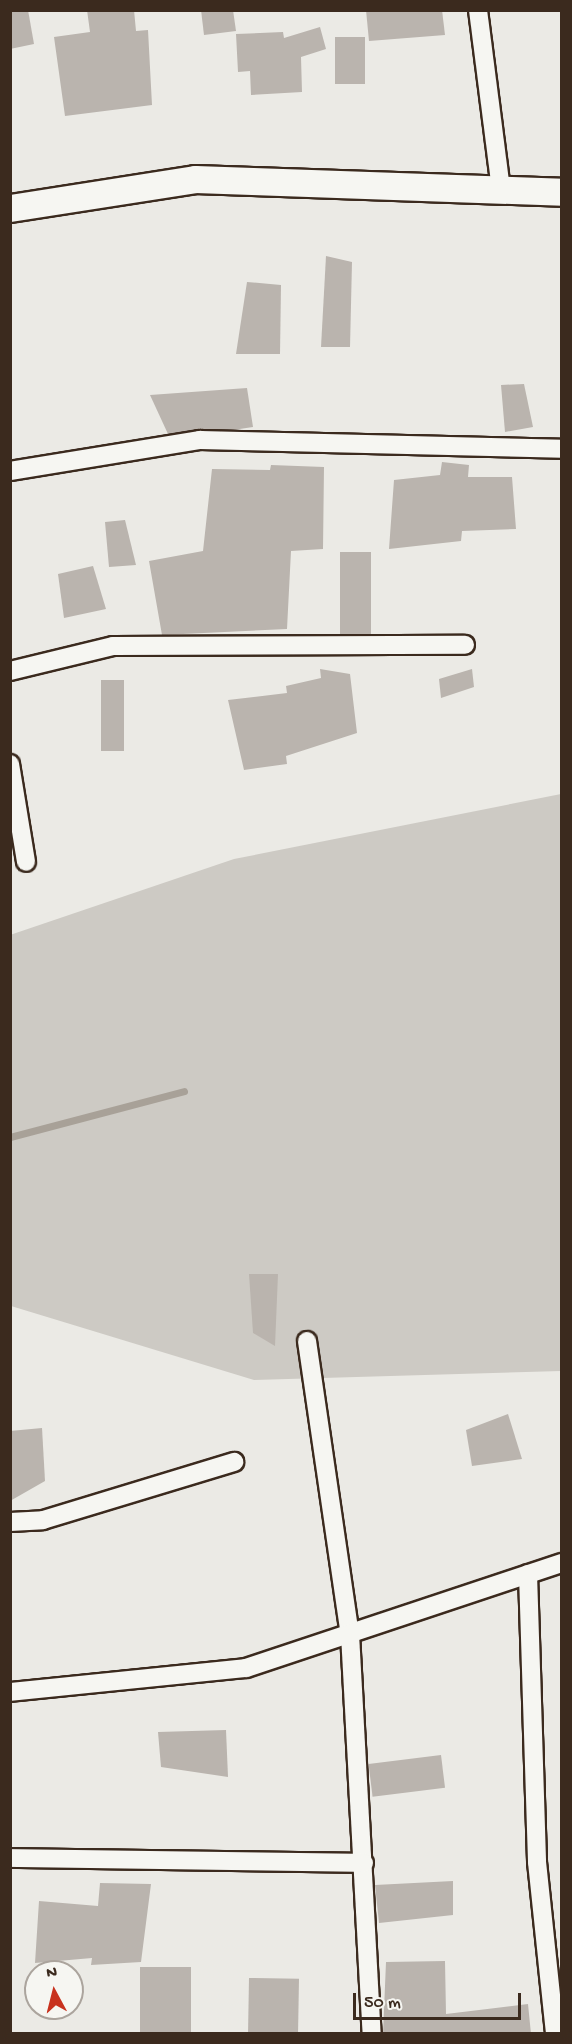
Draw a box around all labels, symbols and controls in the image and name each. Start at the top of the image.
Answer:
north arrow [24,1960,84,2020]
text: N [46,1964,58,1984]
scale bar [356,1981,524,2019]
text: 50 m [364,1993,401,2014]

